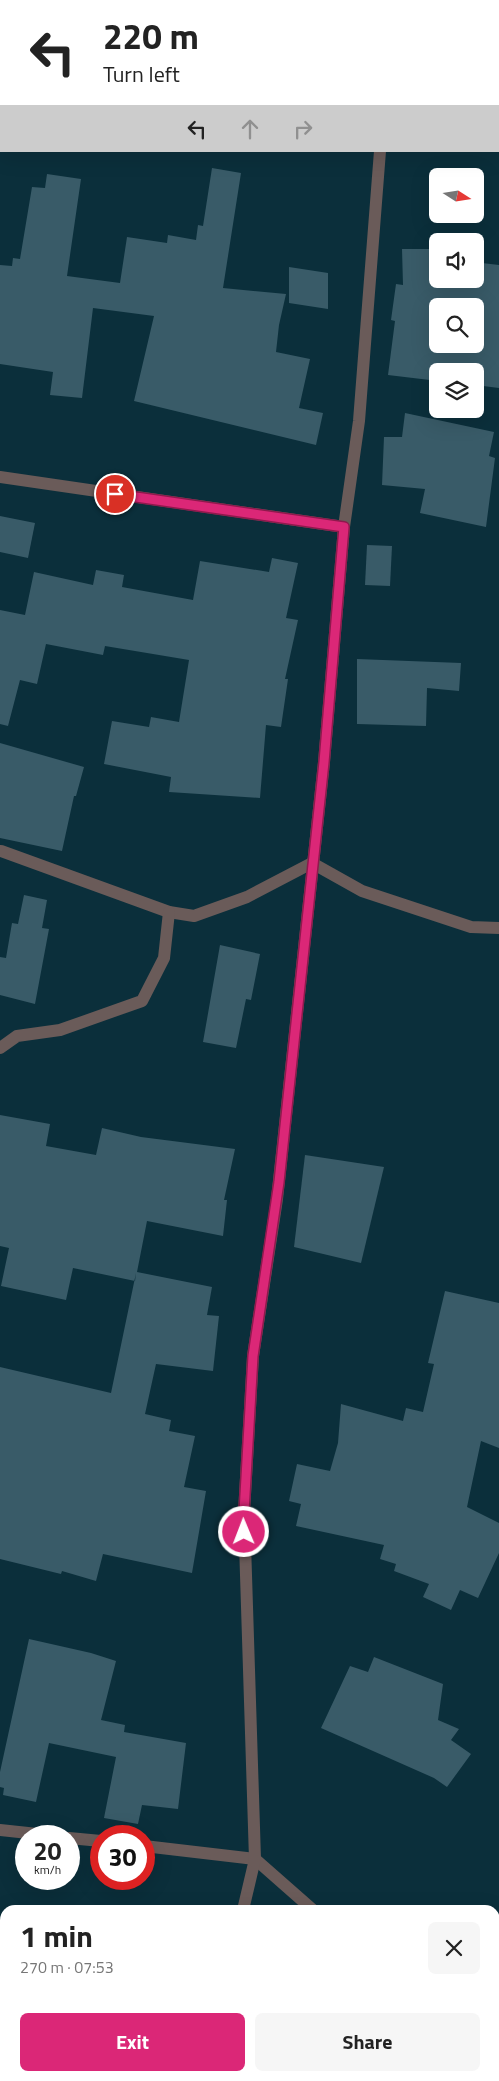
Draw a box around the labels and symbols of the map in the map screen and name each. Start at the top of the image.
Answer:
north arrow [429,168,484,222]
pin [94,473,136,515]
position arrow [217,1505,269,1557]
speed limit sign: 30 [90,1825,155,1890]

